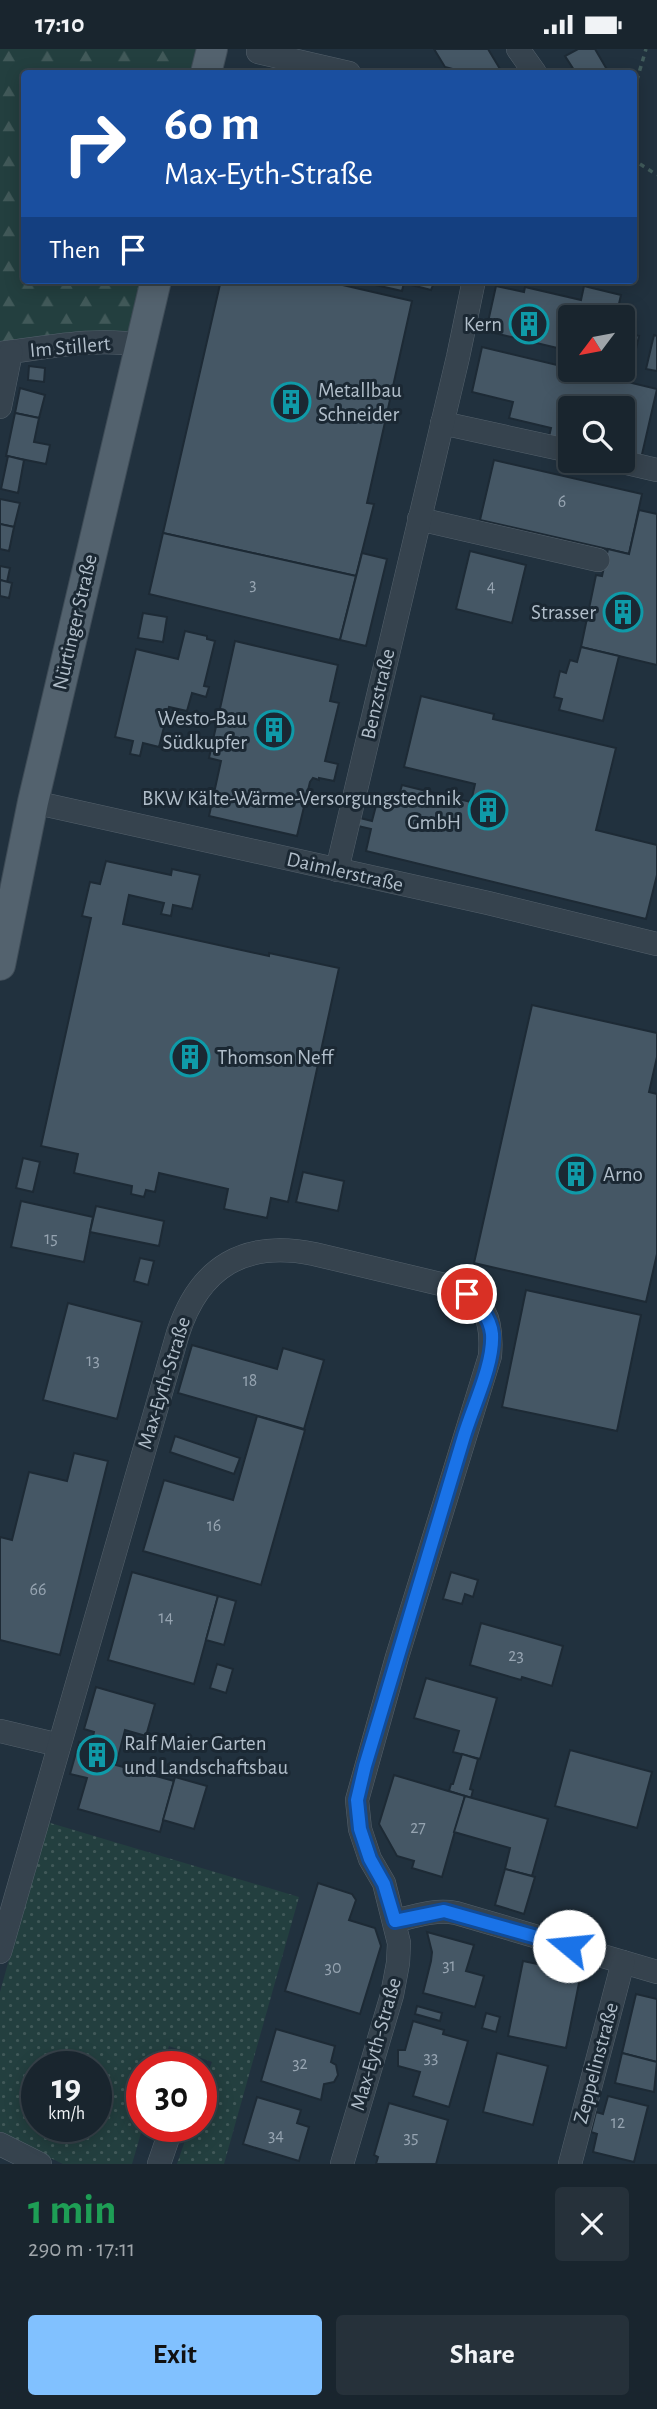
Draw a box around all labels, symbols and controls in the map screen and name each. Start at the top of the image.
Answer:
text: 17:10 [35,11,84,37]
icon: right [49,98,140,189]
text: 60 m [164,100,260,149]
text: Max-Eyth-Straße [164,158,373,190]
icon: arrive [114,231,152,269]
text: Then [49,237,100,263]
building icon: Kern [508,303,550,345]
north arrow [558,305,635,381]
map controls [558,305,635,473]
place label: Kern [464,314,502,335]
street label: Im Stillert [29,333,112,361]
place label: Metallbau Schneider [318,380,402,425]
building icon: Metallbau Schneider [270,381,312,423]
button: search [558,396,635,473]
house number: 6 [558,493,566,511]
street label: Nürtinger Straße [49,552,101,692]
house number: 3 [249,576,257,594]
house number: 4 [487,578,496,596]
building icon: Strasser [602,591,644,633]
place label: Strasser [531,602,596,623]
street label: Benzstraße [357,647,399,741]
place label: Westo-Bau Südkupfer [157,708,247,753]
building icon: Westo-Bau Südkupfer [253,709,295,751]
place label: BKW Kälte-Wärme-Versorgungstechnik GmbH [142,788,461,833]
building icon: BKW Kälte-Wärme-Versorgungstechnik GmbH [467,789,509,831]
street label: Daimlerstraße [285,848,405,896]
building icon: Thomson Neff [169,1036,211,1078]
place label: Thomson Neff [217,1047,335,1068]
building icon: Arno [555,1153,597,1195]
place label: Arno [603,1164,643,1185]
house number: 15 [44,1230,58,1248]
pin [437,1264,497,1324]
icon: arrive [448,1275,486,1313]
street label: Max-Eyth-Straße [134,1314,194,1452]
house number: 13 [86,1352,100,1370]
house number: 18 [243,1372,257,1390]
house number: 16 [207,1517,221,1535]
house number: 66 [30,1581,46,1599]
house number: 14 [159,1609,174,1627]
house number: 23 [508,1647,524,1665]
place label: Ralf Maier Garten und Landschaftsbau [124,1733,288,1778]
building icon: Ralf Maier Garten und Landschaftsbau [76,1734,118,1776]
house number: 27 [410,1819,426,1837]
position arrow [532,1909,606,1983]
house number: 31 [442,1957,456,1975]
house number: 30 [325,1959,341,1977]
street label: Max-Eyth-Straße [347,1975,405,2113]
street label: Zeppelinstraße [570,2000,622,2126]
house number: 33 [424,2049,438,2067]
speed limit sign: 30 [126,2051,217,2142]
house number: 32 [292,2055,308,2073]
text: 19 [52,2070,81,2105]
text: km/h [48,2105,85,2123]
house number: 12 [611,2114,625,2132]
house number: 34 [268,2127,284,2145]
house number: 35 [404,2129,418,2147]
button: close [555,2187,629,2261]
text: 1 min [28,2189,117,2231]
text: 290 m · 17:11 [28,2238,135,2261]
button: Exit [28,2315,322,2395]
button: Share [336,2315,629,2395]

